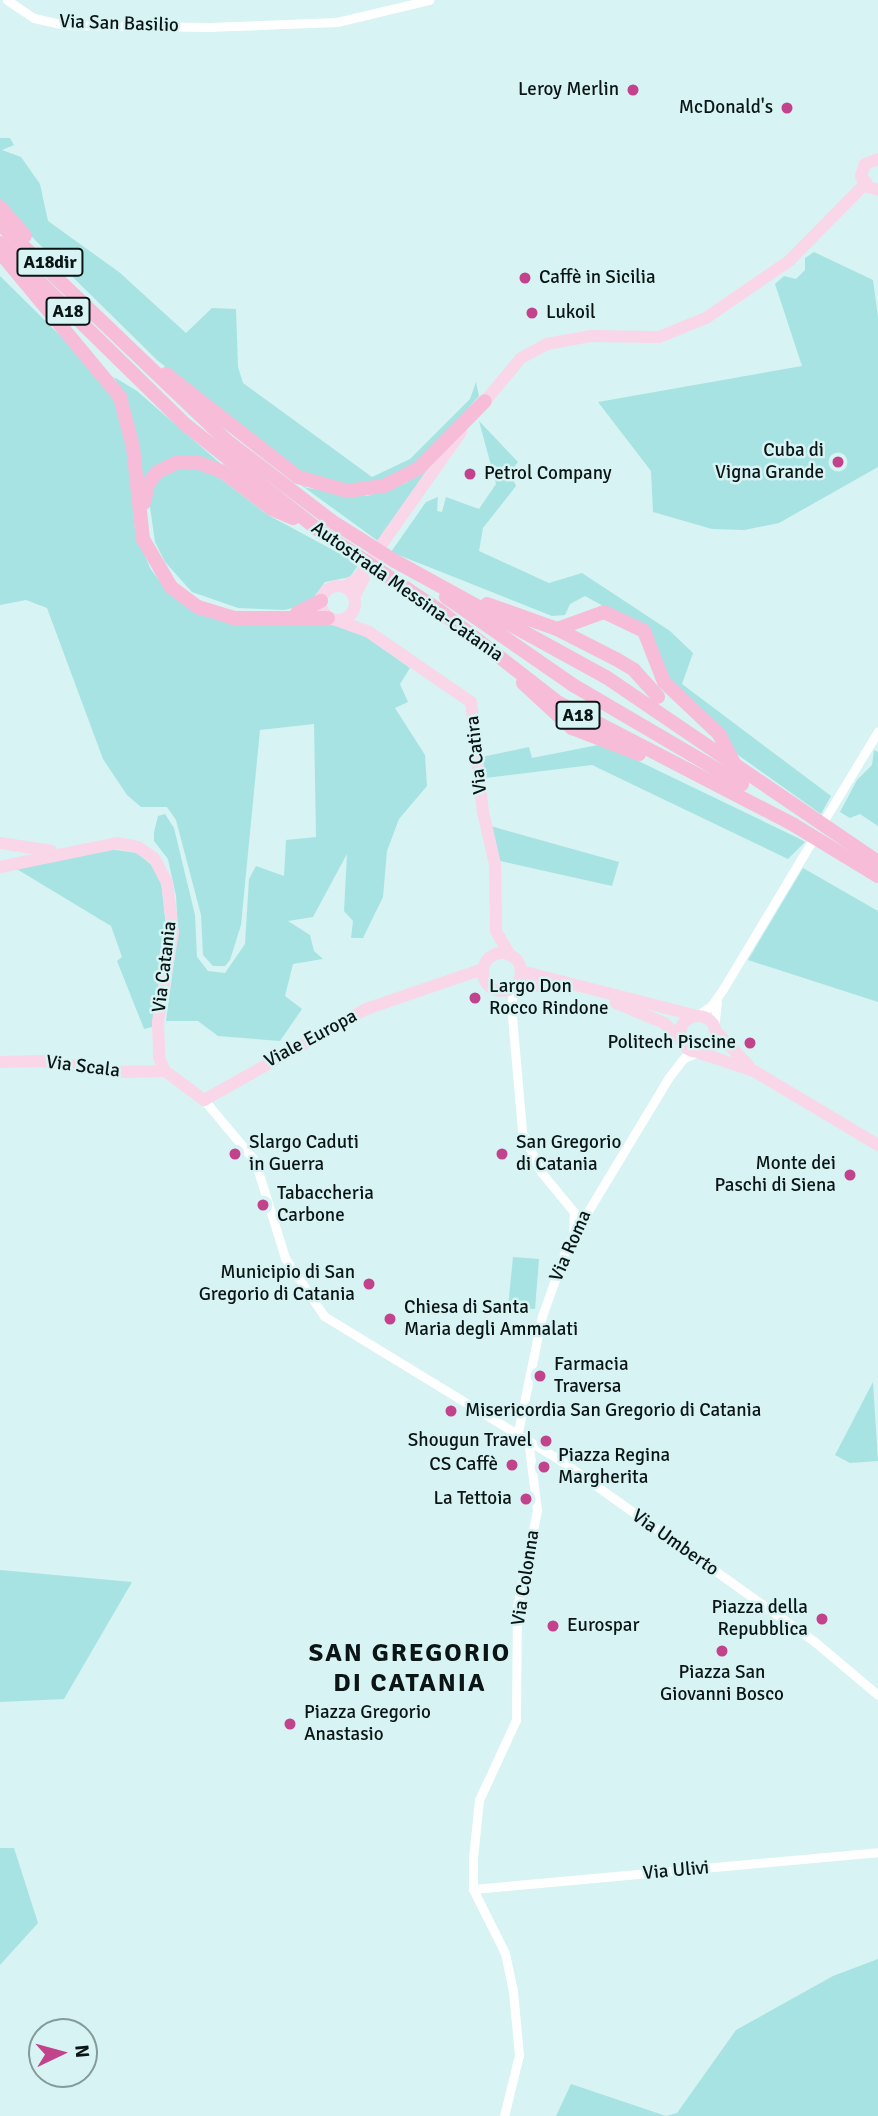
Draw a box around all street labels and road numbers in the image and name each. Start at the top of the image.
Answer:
street label: Via San Basilio [59,11,179,37]
road number: A18dir [15,248,85,276]
road number: A18 [45,296,91,326]
street label: Autostrada Messina-Catania [307,517,507,667]
road number: A18 [555,700,601,730]
street label: Via Catira [462,714,492,796]
street label: Via Catania [148,920,182,1014]
street label: Viale Europa [261,1005,361,1073]
street label: Via Scala [45,1051,121,1083]
street label: Via Roma [545,1207,597,1285]
street label: Via Umberto [627,1505,723,1581]
street label: Via Colonna [507,1528,545,1628]
street label: Via Ulivi [642,1857,710,1885]

